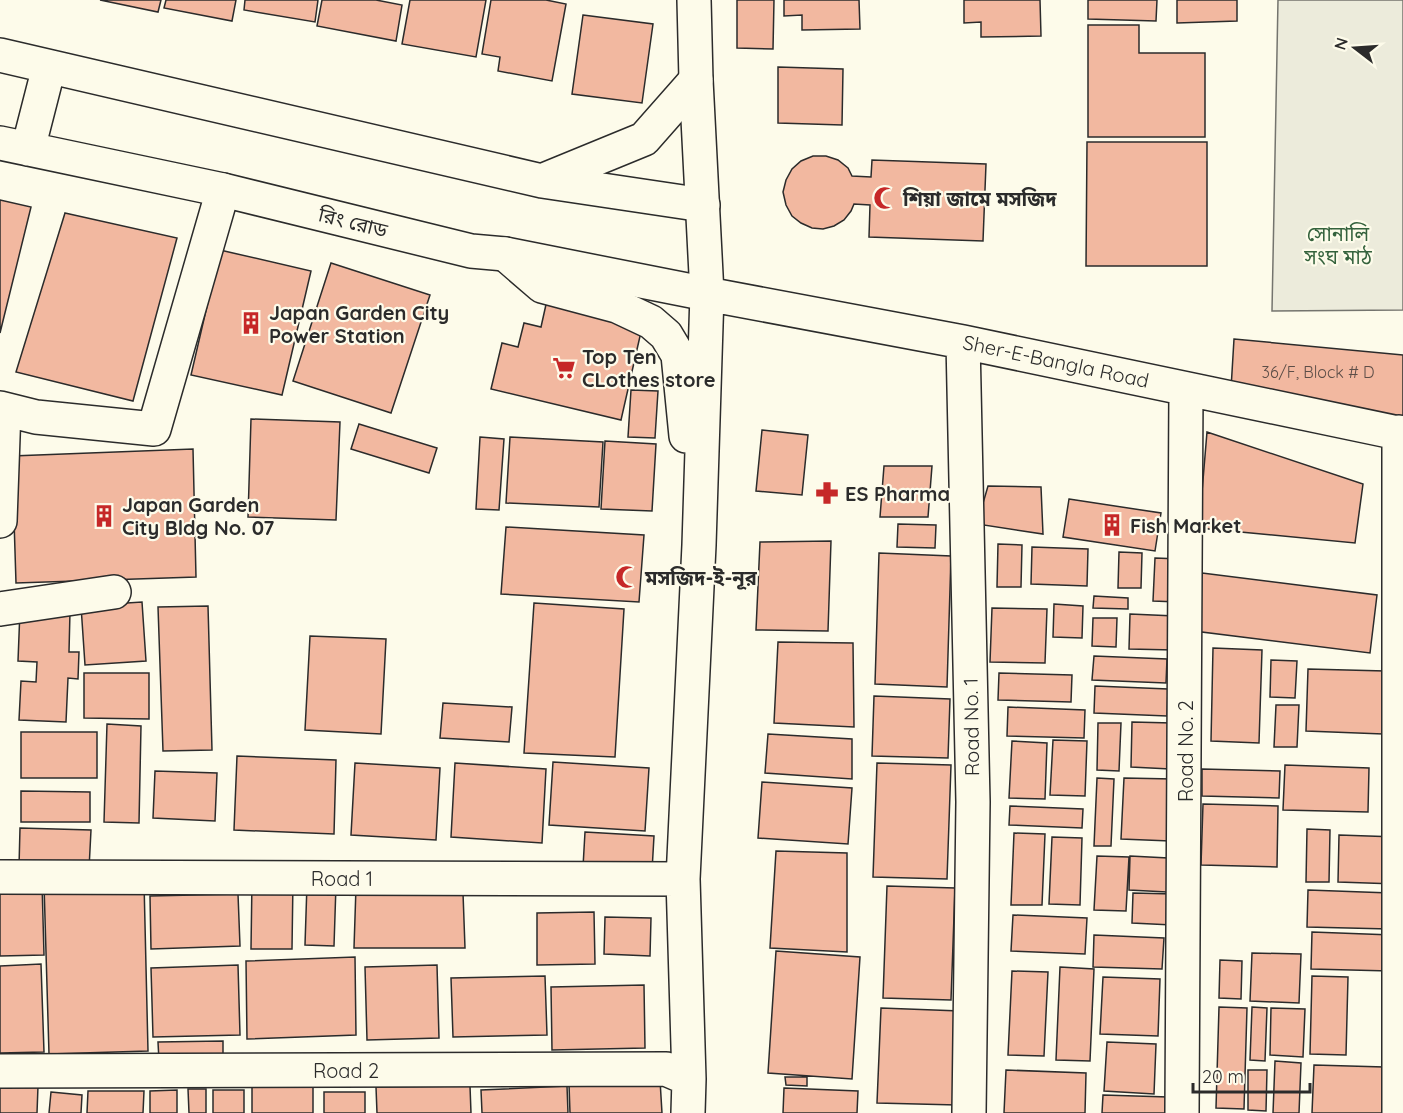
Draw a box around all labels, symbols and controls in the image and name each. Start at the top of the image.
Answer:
north arrow [1325,18,1385,78]
text: N [1329,35,1352,52]
mosque icon: শিয়া জামে মসজিদ [872,185,898,211]
place label: শিয়া জামে মসজিদ [902,186,1057,211]
street label: রিং রোড [315,201,391,243]
park label: সোনালি সংঘ মাঠ [1303,221,1373,269]
place label: Japan Garden City Power Station [269,300,449,348]
building icon: Japan Garden City Power Station [238,310,264,336]
street label: Sher-E-Bangla Road [961,329,1151,393]
place label: Top Ten CLothes store [582,344,715,392]
supermarket icon: Top Ten CLothes store [551,355,577,381]
house number: 36/F, Block # D [1262,362,1374,382]
pharmacy icon: ES Pharma [814,480,840,506]
place label: ES Pharma [845,481,950,506]
place label: Japan Garden City Bldg No. 07 [122,492,274,540]
building icon: Japan Garden City Bldg No. 07 [91,503,117,529]
building icon: Fish Market [1099,512,1125,538]
place label: Fish Market [1130,513,1241,538]
mosque icon: মসজিদ-ই-নূর [614,564,640,590]
place label: মসজিদ-ই-নূর [644,565,758,590]
street label: Road No. 1 [958,678,984,776]
street label: Road No. 2 [1173,700,1198,802]
street label: Road 1 [311,866,373,891]
scale bar [1193,1056,1310,1094]
street label: Road 2 [313,1058,379,1083]
text: 20 m [1202,1065,1244,1088]

